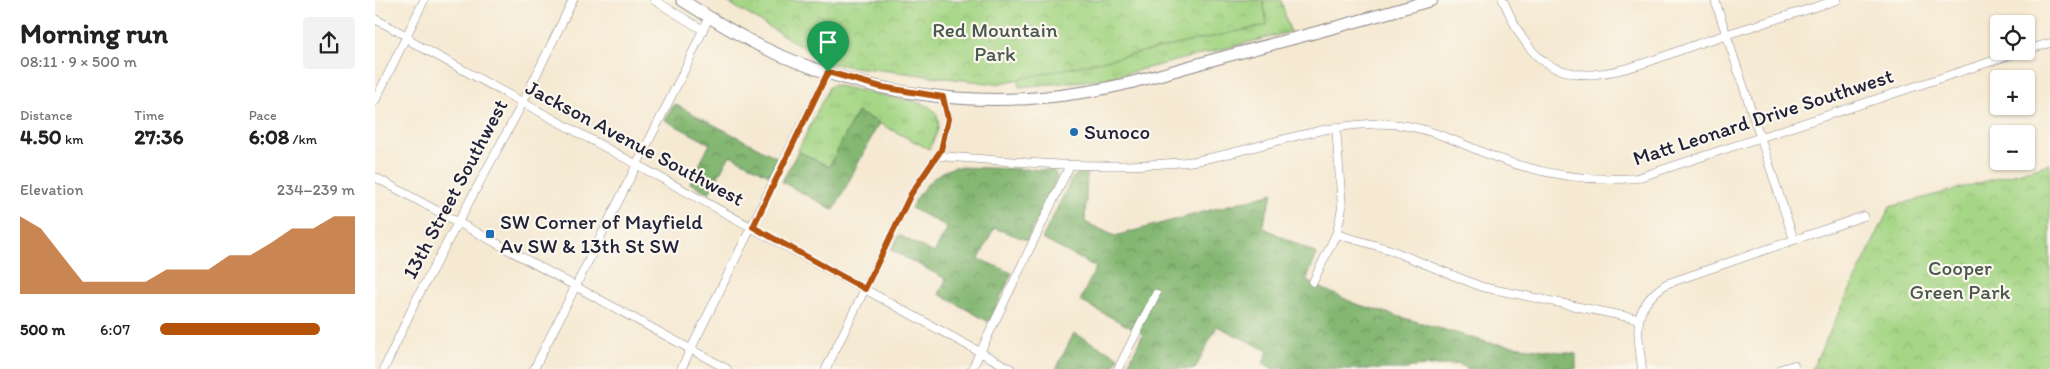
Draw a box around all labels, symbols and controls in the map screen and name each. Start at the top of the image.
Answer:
map controls [1990,15,2035,170]
button: locate [1990,15,2035,60]
text: Morning run [20,16,168,50]
button: share [303,17,355,69]
park label: Red Mountain Park [932,17,1058,66]
pin [807,21,849,72]
icon: arrive [814,28,842,56]
text: 08:11 · 9 × 500 m [20,52,137,71]
street label: Matt Leonard Drive Southwest [1629,63,1896,171]
button: + [1990,70,2035,115]
street label: Jackson Avenue Southwest [522,74,749,211]
street label: 13th Street Southwest [397,94,513,283]
text: Distance [20,107,72,124]
text: Time [134,107,164,124]
text: Pace [249,107,277,124]
place label: Sunoco [1084,119,1150,144]
text: 4.50 [20,124,62,149]
text: 27:36 [134,124,184,149]
text: 6:08 [249,124,289,149]
button: − [1990,125,2035,170]
marker: Sunoco [1068,126,1080,138]
text: km [62,131,83,148]
text: /km [289,131,317,148]
text: Elevation [20,180,84,199]
text: 234–239 m [277,180,355,199]
place label: SW Corner of Mayfield Av SW & 13th St SW [500,209,703,258]
marker: SW Corner of Mayfield Av SW & 13th St SW [484,228,496,240]
park label: Cooper Green Park [1910,255,2011,304]
text: 500 m [20,320,65,339]
text: 6:07 [100,320,130,339]

